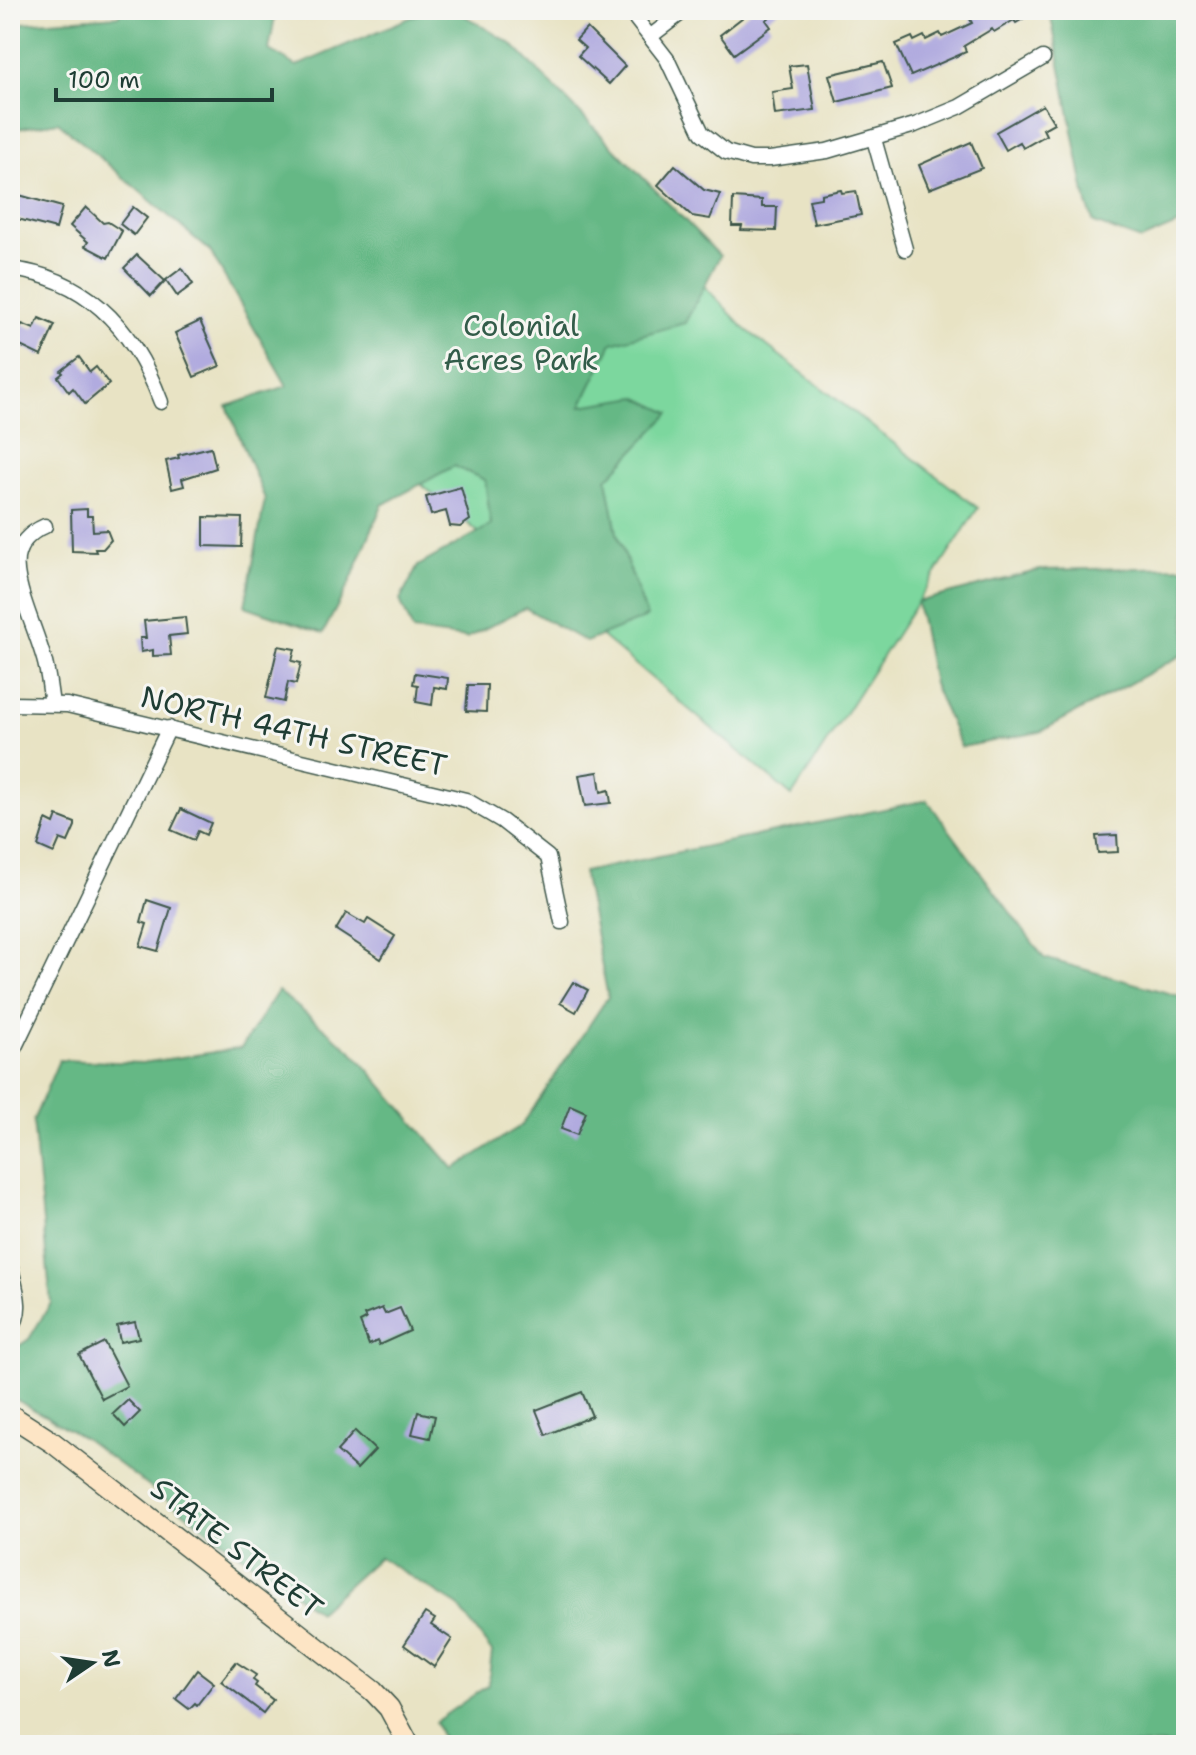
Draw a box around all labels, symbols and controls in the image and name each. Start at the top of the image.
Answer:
scale bar [56,52,272,102]
text: 100 m [68,64,140,96]
park label: Colonial Acres Park [444,305,598,380]
street label: NORTH 44TH STREET [137,676,451,786]
street label: STATE STREET [142,1468,332,1628]
north arrow [52,1623,132,1703]
text: N [95,1647,127,1670]

